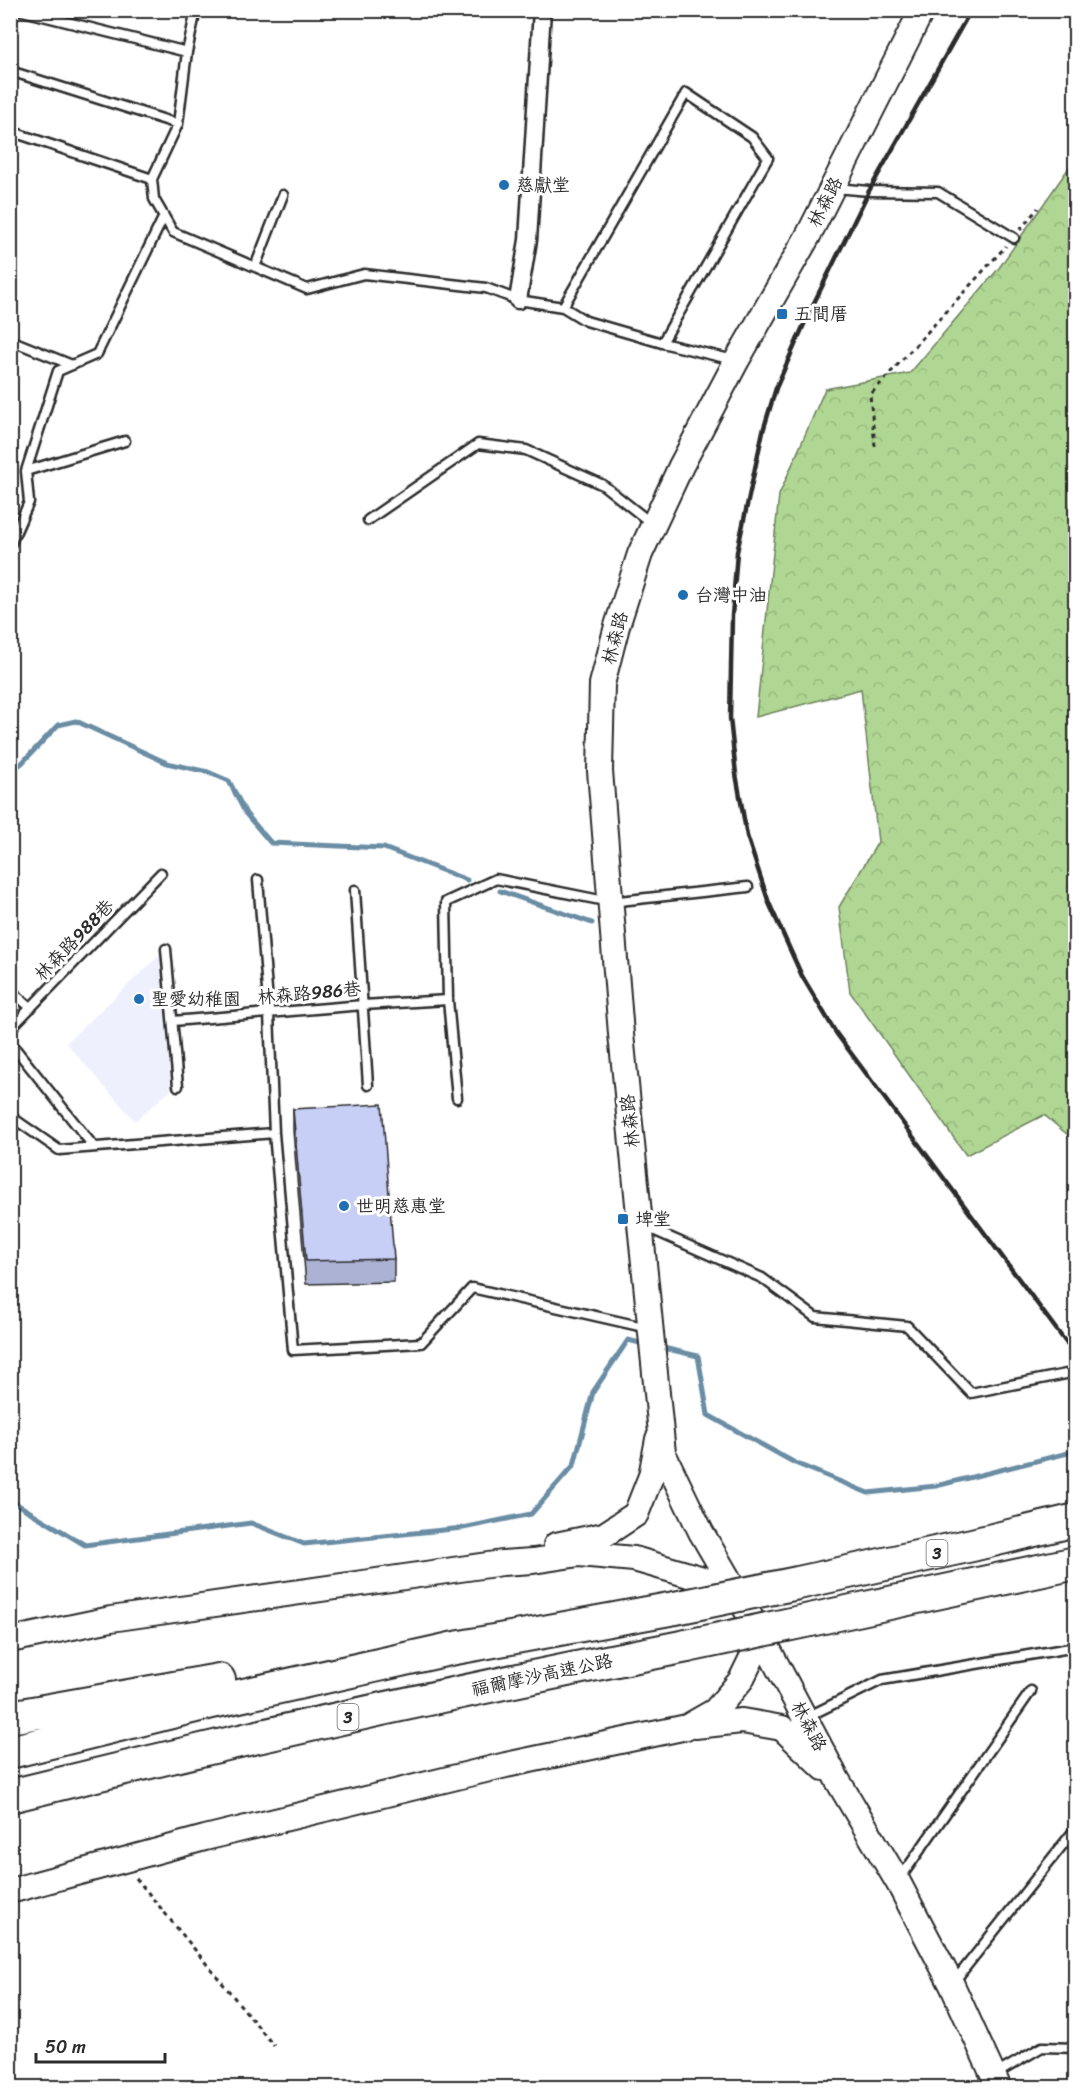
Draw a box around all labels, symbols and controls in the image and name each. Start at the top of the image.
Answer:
place label: 慈獻堂 [516,169,570,201]
street label: 林森路 [798,171,852,233]
marker: 慈獻堂 [497,178,511,192]
place label: 五間厝 [794,298,848,330]
marker: 五間厝 [775,307,789,321]
place label: 台灣中油 [695,579,767,611]
marker: 台灣中油 [676,588,690,602]
street label: 林森路 [593,608,637,668]
street label: 林森路988巷 [26,891,122,989]
street label: 林森路986巷 [256,973,362,1013]
place label: 聖愛幼稚園 [151,983,241,1015]
marker: 聖愛幼稚園 [132,992,146,1006]
street label: 林森路 [611,1092,649,1150]
place label: 世明慈惠堂 [356,1190,446,1222]
marker: 世明慈惠堂 [337,1199,351,1213]
place label: 埤堂 [635,1203,671,1235]
marker: 埤堂 [616,1212,630,1226]
road number: 3 [926,1540,948,1566]
street label: 福爾摩沙高速公路 [468,1644,616,1706]
street label: 林森路 [782,1695,836,1757]
road number: 3 [338,1704,358,1730]
scale bar [36,2026,165,2064]
text: 50 m [45,2031,86,2063]

